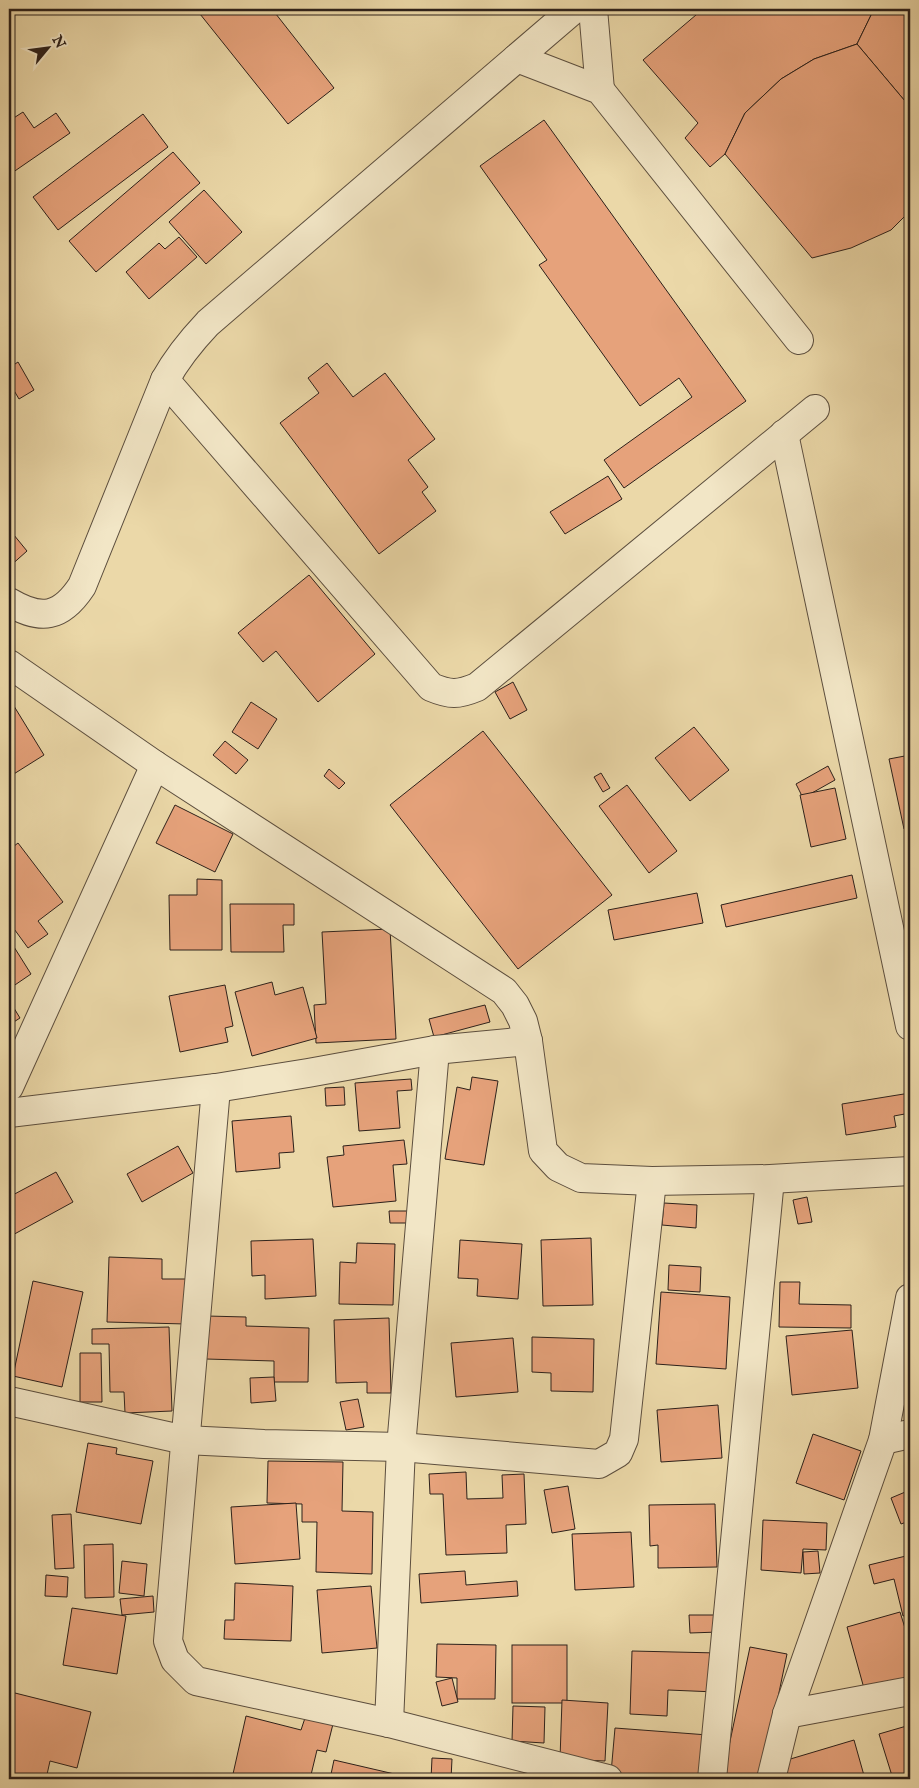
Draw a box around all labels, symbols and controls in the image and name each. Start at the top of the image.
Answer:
north arrow [22,22,72,72]
text: N [47,32,69,52]

